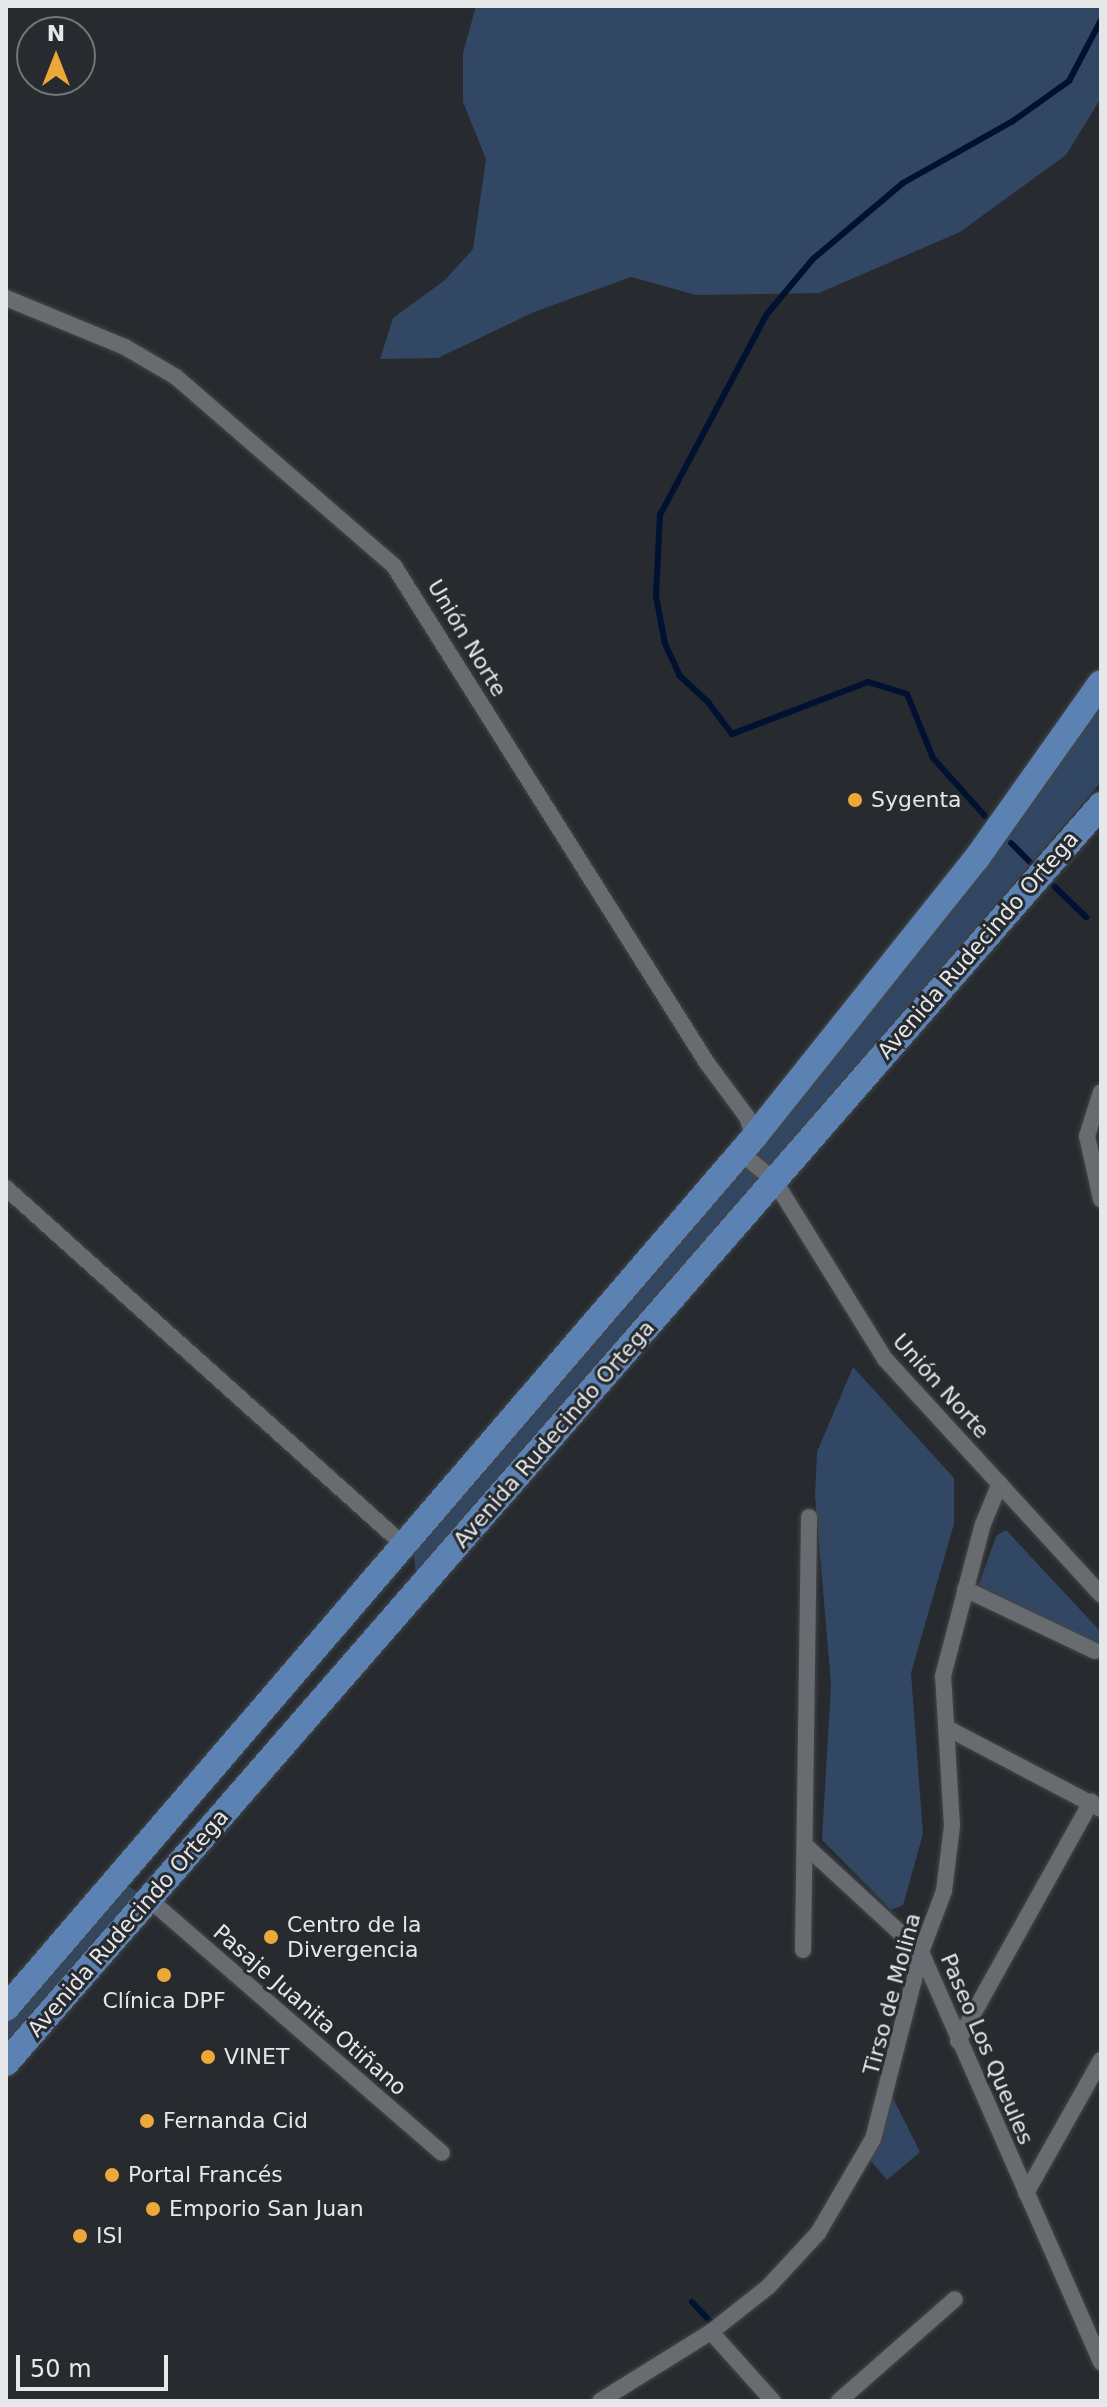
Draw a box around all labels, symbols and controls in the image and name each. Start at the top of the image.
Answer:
north arrow [16,16,96,96]
text: N [47,21,65,46]
street label: Unión Norte [422,575,512,701]
place label: Sygenta [871,787,962,813]
marker: Sygenta [846,791,864,809]
street label: Avenida Rudecindo Ortega [872,826,1084,1064]
street label: Avenida Rudecindo Ortega [448,1315,660,1553]
street label: Unión Norte [887,1328,995,1444]
street label: Avenida Rudecindo Ortega [22,1804,234,2042]
street label: Tirso de Molina [858,1910,926,2078]
place label: Centro de la Divergencia [287,1911,422,1962]
street label: Pasaje Juanita Otiñano [208,1919,412,2101]
marker: Centro de la Divergencia [262,1928,280,1946]
street label: Paseo Los Queules [935,1950,1039,2148]
marker: Clínica DPF [155,1966,173,1984]
place label: Clínica DPF [102,1988,226,2014]
place label: VINET [224,2044,289,2070]
marker: VINET [199,2048,217,2066]
place label: Fernanda Cid [163,2108,308,2134]
marker: Fernanda Cid [138,2112,156,2130]
place label: Portal Francés [128,2162,283,2188]
marker: Portal Francés [103,2166,121,2184]
place label: Emporio San Juan [169,2196,364,2222]
marker: Emporio San Juan [144,2200,162,2218]
place label: ISI [96,2223,123,2249]
marker: ISI [71,2227,89,2245]
scale bar [20,2339,172,2389]
text: 50 m [30,2355,92,2383]

